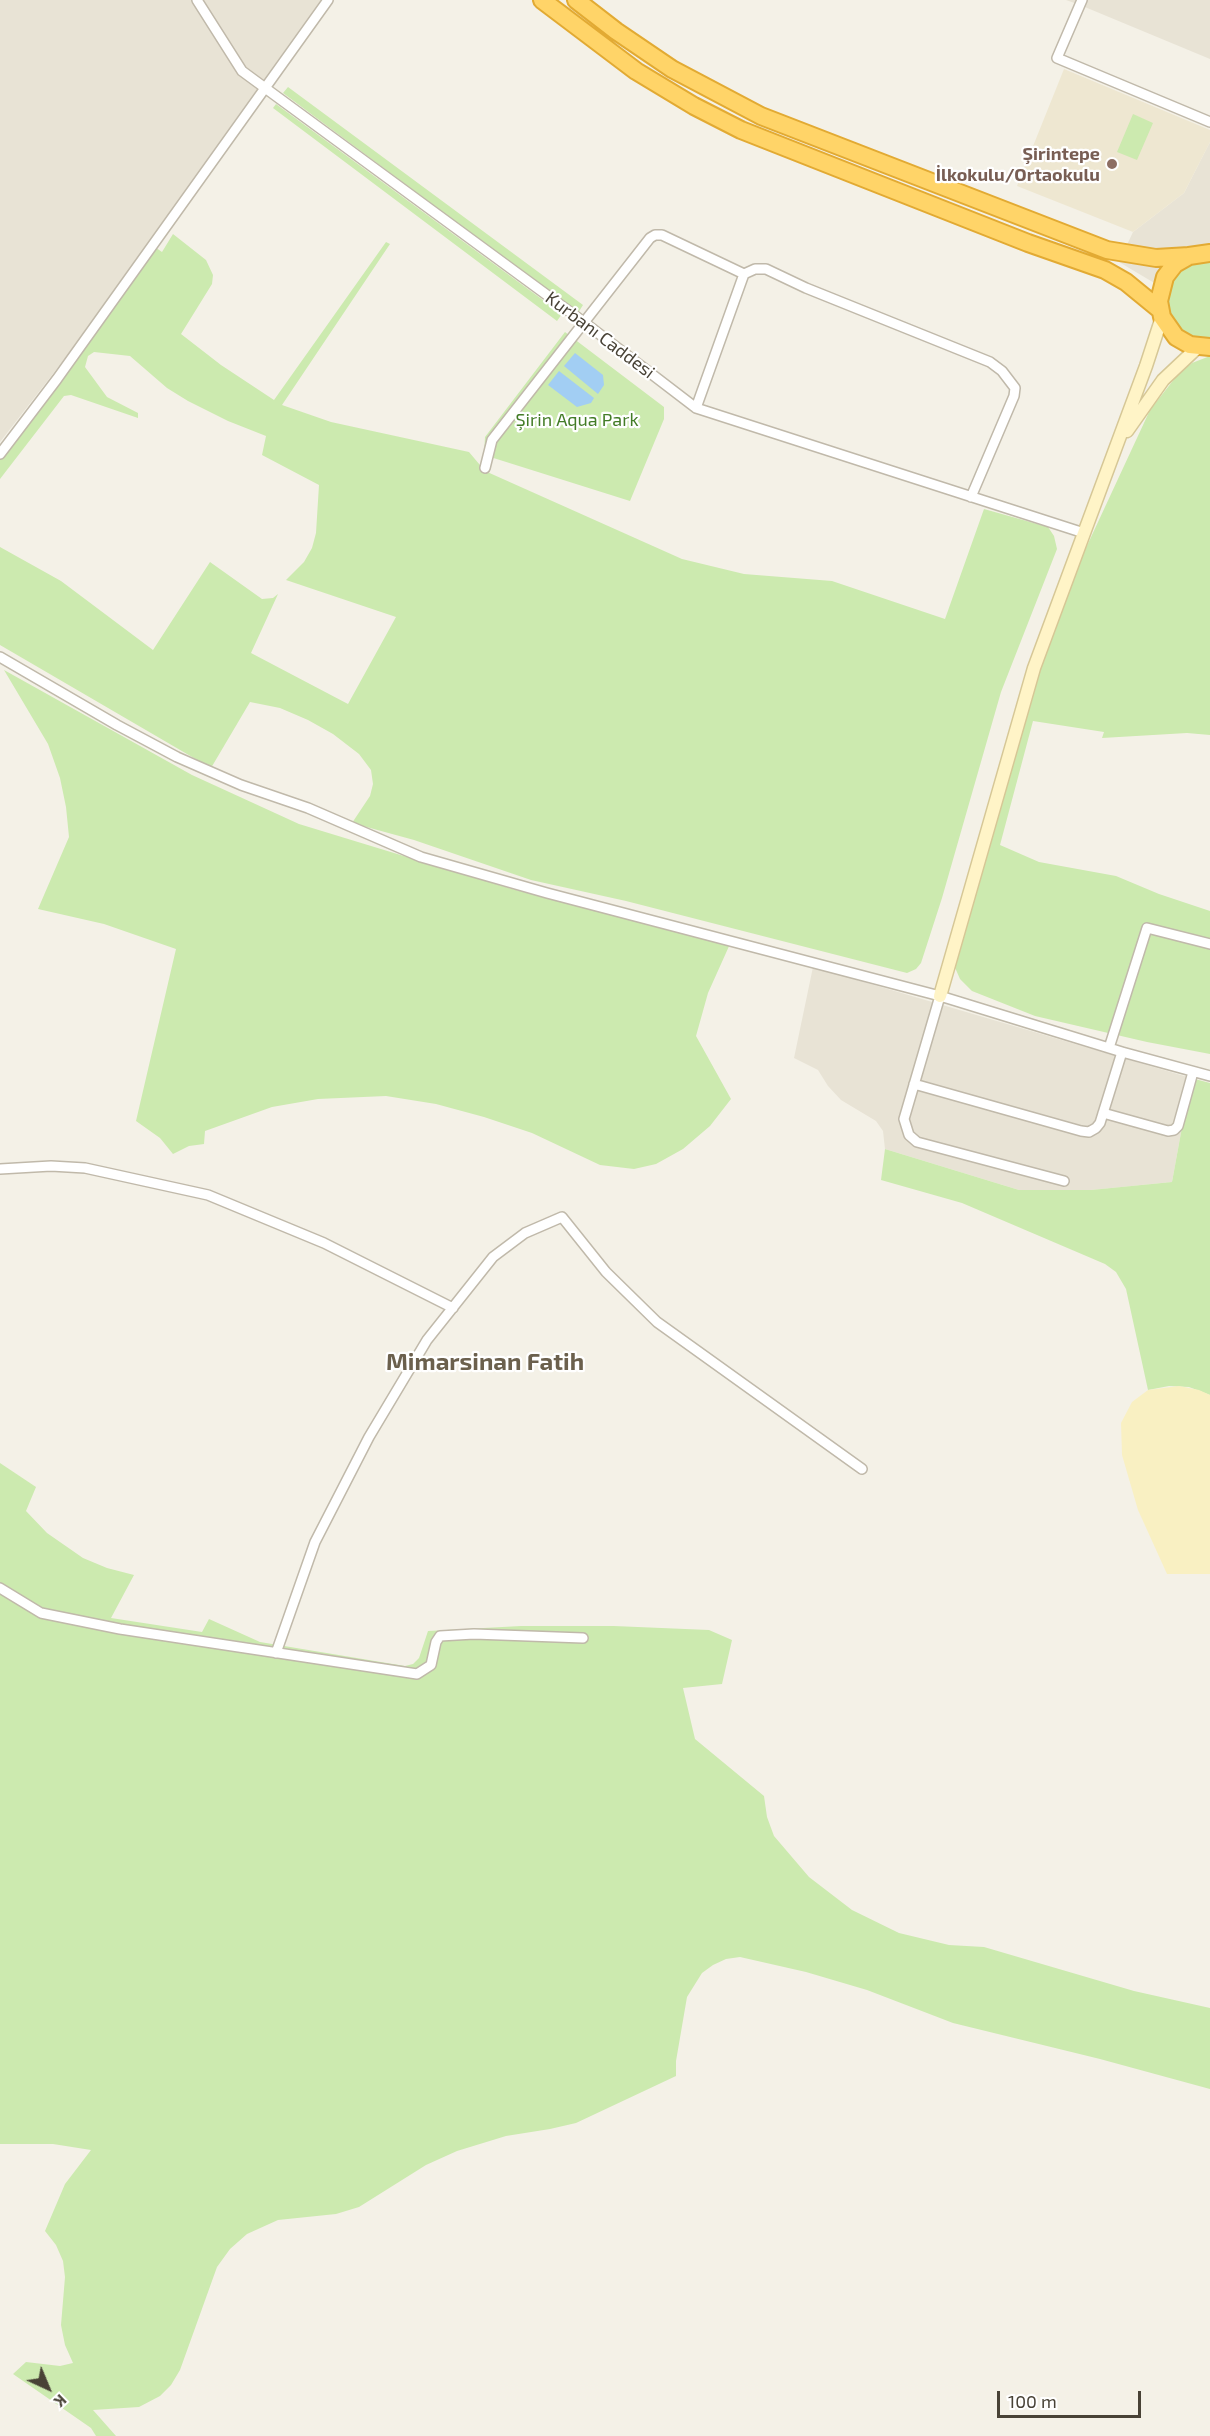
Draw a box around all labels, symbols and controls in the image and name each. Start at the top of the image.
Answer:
place label: Şirintepe İlkokulu/Ortaokulu [936,143,1100,186]
marker: Şirintepe İlkokulu/Ortaokulu [1105,157,1119,171]
street label: Kurbanı Caddesi [541,287,659,383]
park label: Şirin Aqua Park [515,409,639,431]
district label: Mimarsinan Fatih [386,1348,584,1376]
north arrow [18,2358,78,2418]
scale bar [1000,2379,1144,2417]
text: 100 m [1008,2390,1057,2412]
text: K [51,2391,71,2412]

